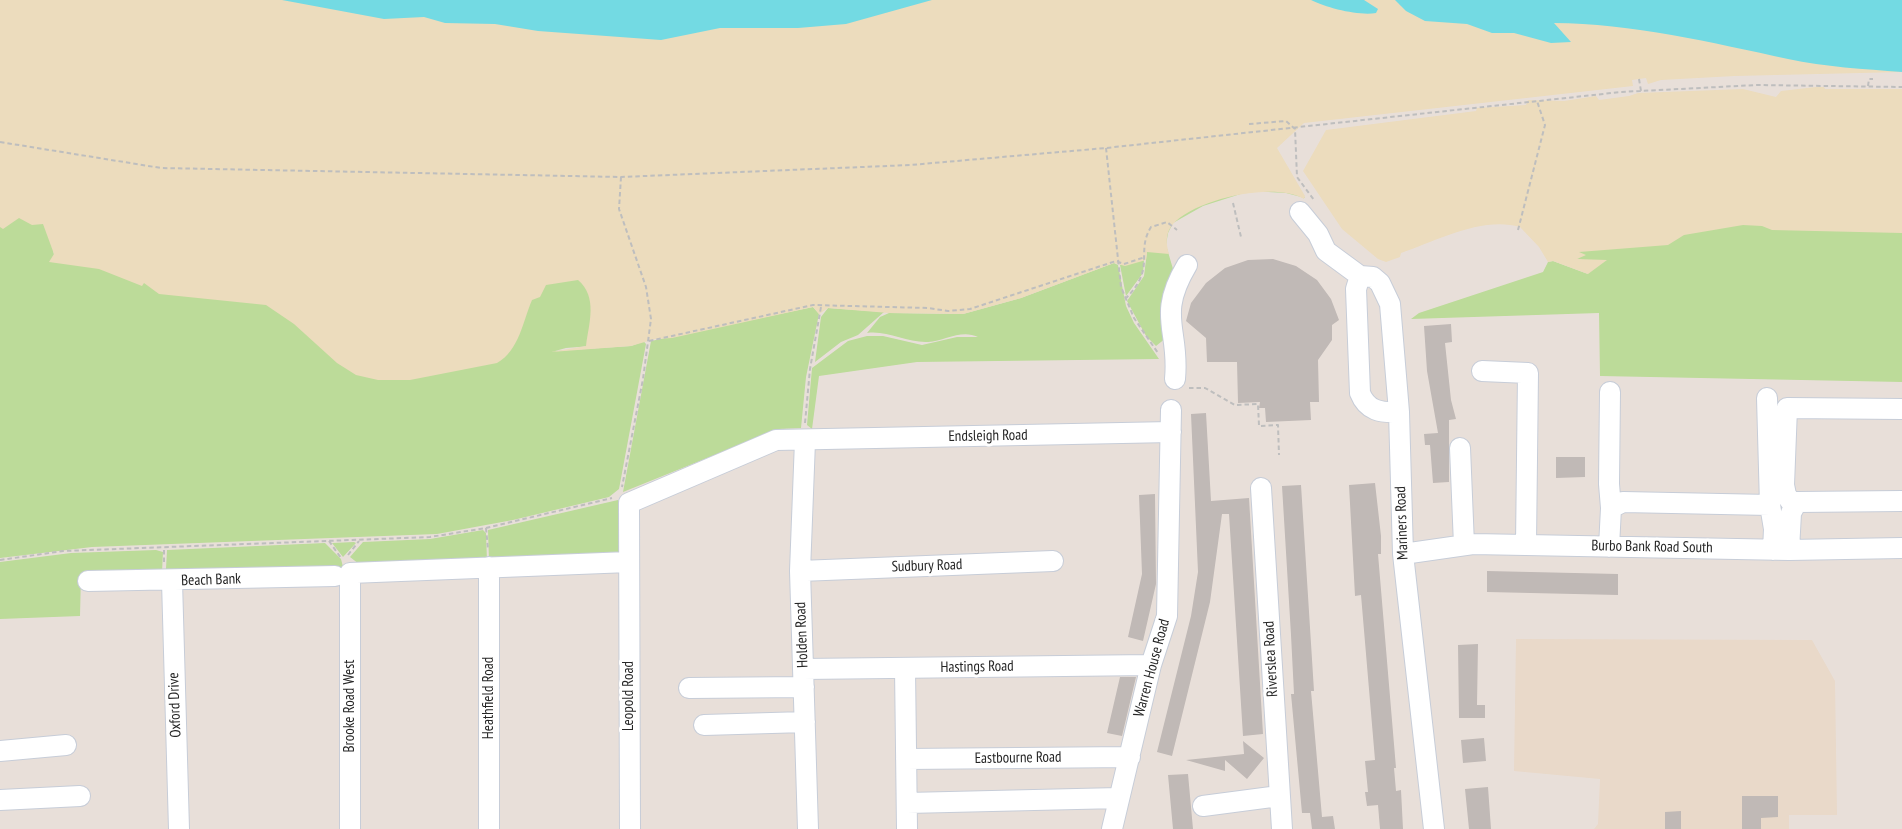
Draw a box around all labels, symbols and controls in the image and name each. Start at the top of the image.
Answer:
street label: Endsleigh Road [948,426,1028,446]
street label: Mariners Road [1392,486,1412,560]
street label: Burbo Bank Road South [1591,537,1713,557]
street label: Sudbury Road [891,556,963,576]
street label: Beach Bank [181,570,241,590]
street label: Holden Road [792,602,812,668]
street label: Warren House Road [1130,617,1174,719]
street label: Riverslea Road [1260,621,1282,697]
street label: Heathfield Road [480,657,498,739]
street label: Hastings Road [940,657,1014,677]
street label: Brooke Road West [341,660,359,752]
street label: Leopold Road [620,661,638,731]
street label: Oxford Drive [165,672,185,738]
street label: Eastbourne Road [974,748,1062,768]

